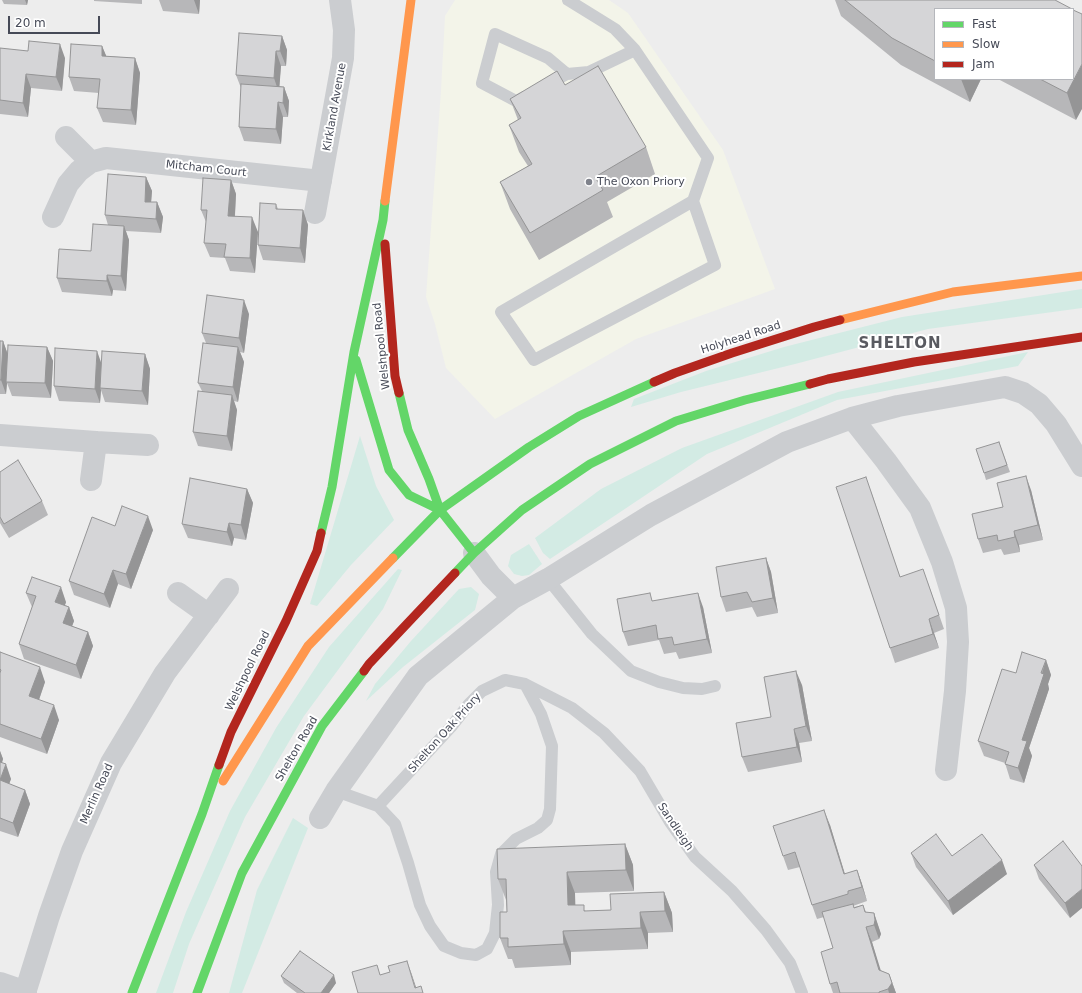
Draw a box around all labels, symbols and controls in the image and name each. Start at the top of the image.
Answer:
scale bar [10,8,102,34]
legend [934,8,1074,80]
text: 20 m [15,16,46,30]
text: Fast [972,17,996,31]
text: Slow [972,37,1000,51]
text: Jam [972,57,995,71]
street label: Kirkland Avenue [321,62,349,152]
street label: Mitcham Court [165,158,247,180]
place label: The Oxon Priory [597,175,685,189]
marker: The Oxon Priory [584,177,594,187]
street label: Welshpool Road [371,302,393,390]
street label: Holyhead Road [699,319,783,357]
district label: SHELTON [858,335,942,353]
street label: Welshpool Road [223,629,273,713]
street label: Shelton Oak Priory [406,691,484,775]
street label: Shelton Road [273,714,321,784]
street label: Merlin Road [78,762,116,826]
street label: Sandleigh [654,801,696,853]

